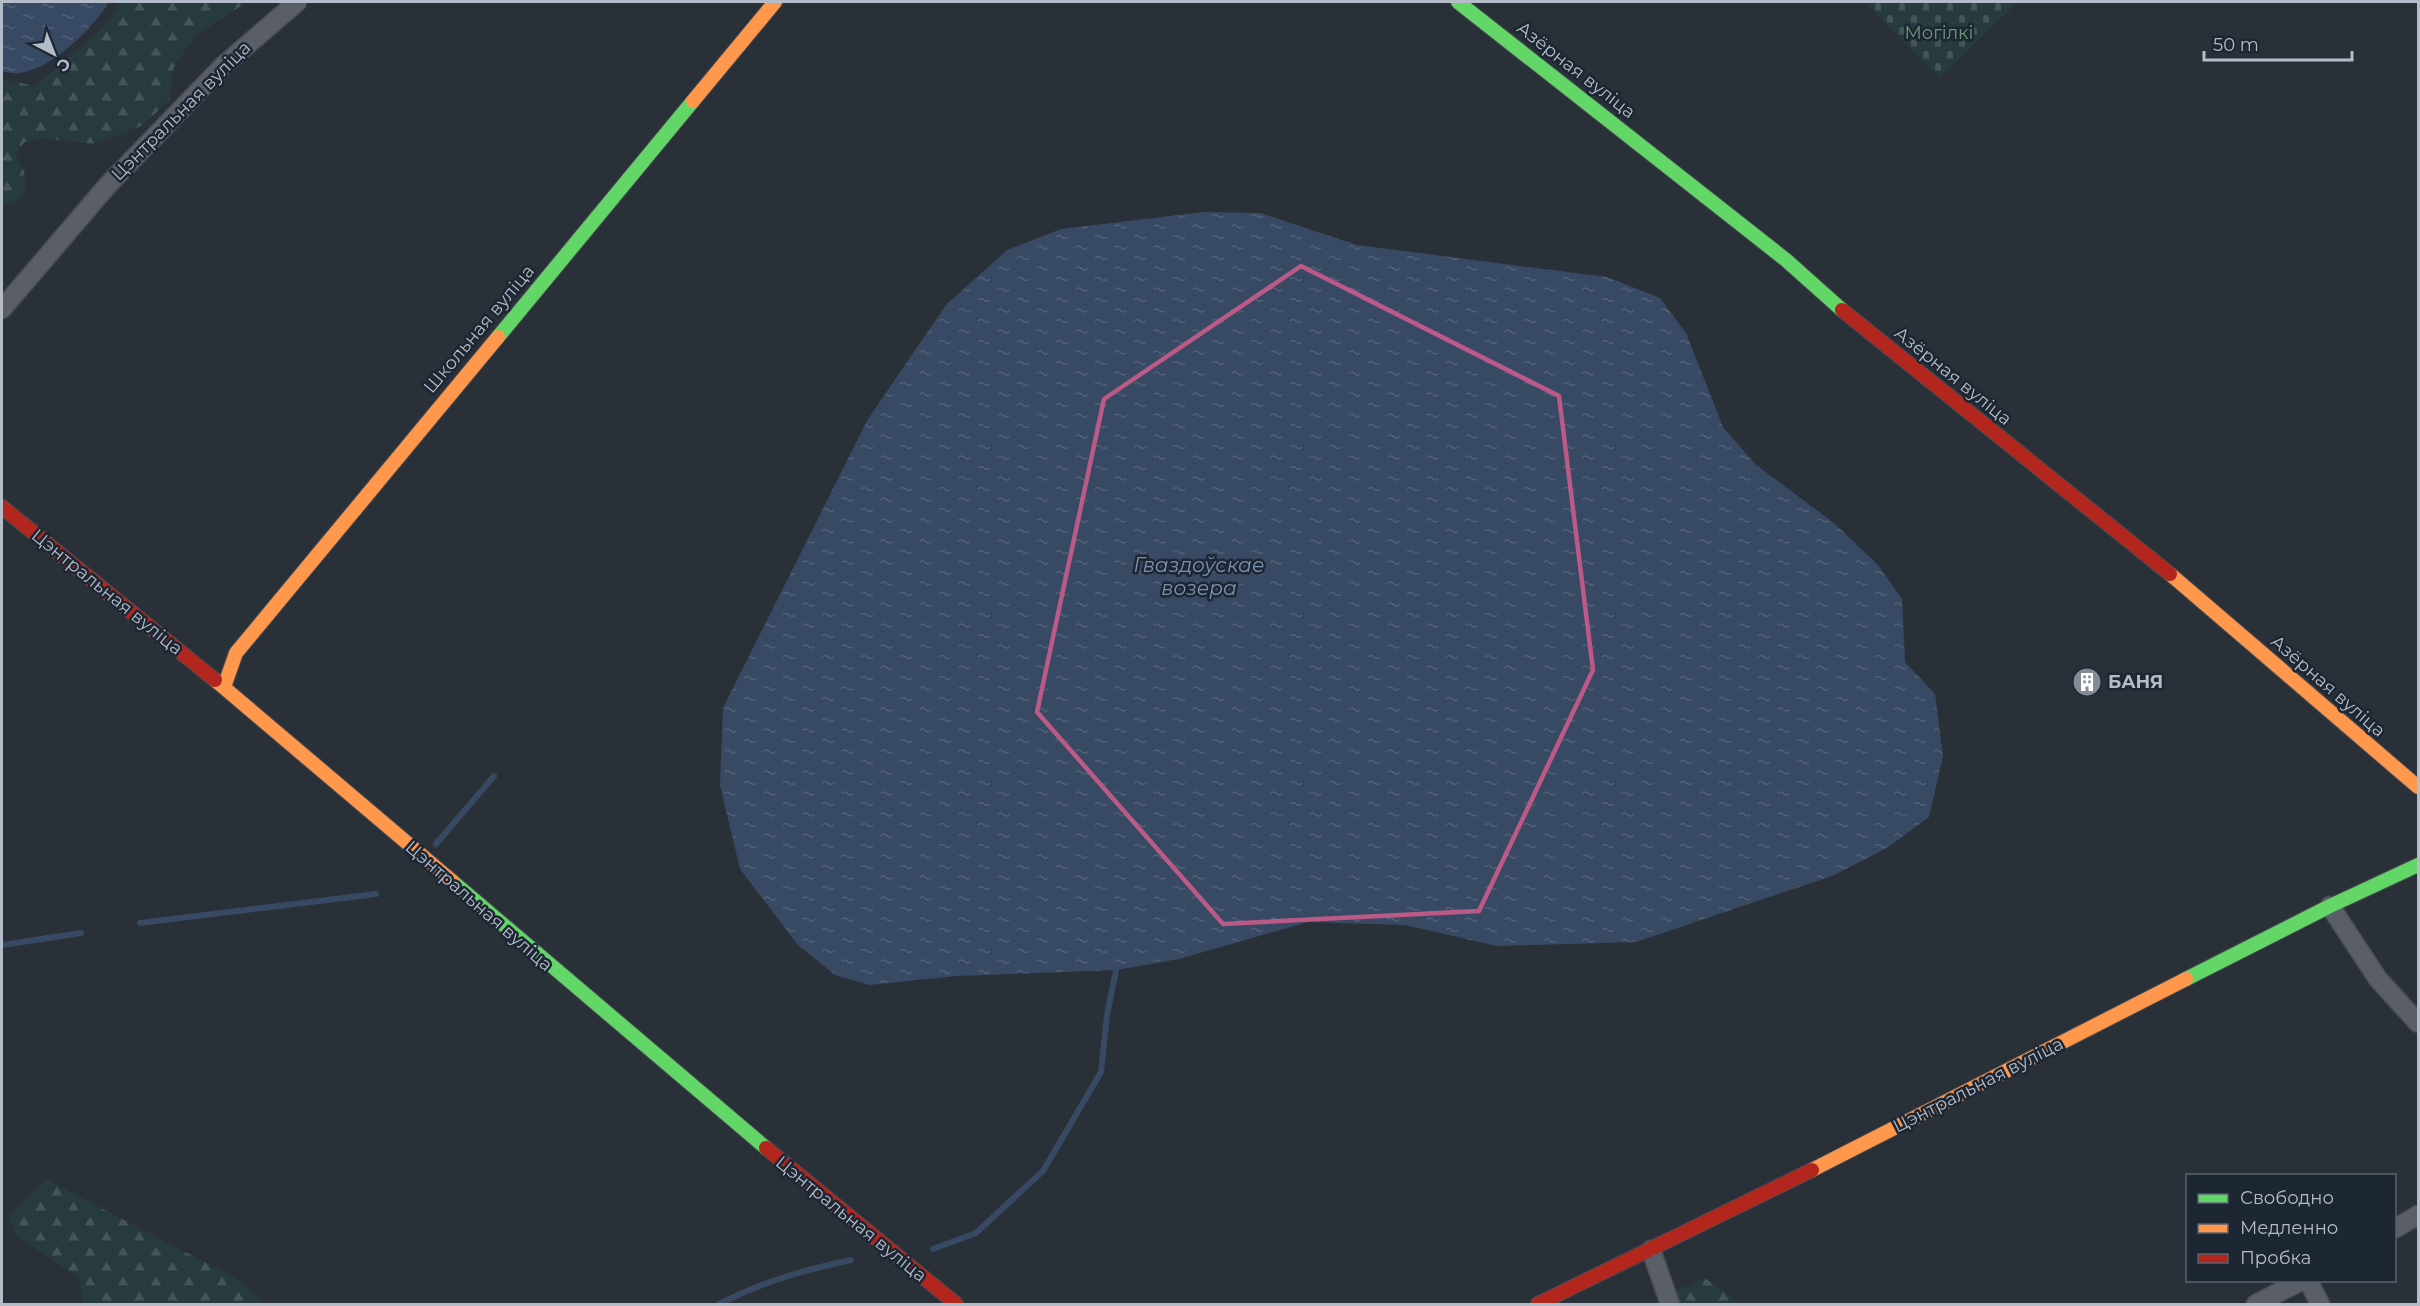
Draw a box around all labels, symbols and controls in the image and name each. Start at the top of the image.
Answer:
street label: Азёрная вуліца [1512,17,1640,123]
park label: Могілкі [1905,22,1974,44]
north arrow [24,24,84,84]
scale bar [2204,24,2352,62]
text: 50 m [2213,34,2259,56]
street label: Цэнтральная вуліца [107,37,255,185]
text: С [53,54,74,76]
street label: Школьная вуліца [419,260,539,398]
street label: Азёрная вуліца [1890,322,2016,430]
street label: Цэнтральная вуліца [27,524,187,660]
water label: Гваздоўскае возера [1134,553,1264,600]
street label: Азёрная вуліца [2266,630,2390,742]
building icon: БАНЯ [2071,666,2103,698]
place label: БАНЯ [2108,671,2163,693]
street label: Цэнтральная вуліца [401,836,557,976]
street label: Цэнтральная вуліца [1889,1033,2067,1137]
street label: Цэнтральная вуліца [771,1151,931,1287]
legend [2186,1174,2396,1282]
text: Свободно [2240,1187,2334,1209]
text: Медленно [2240,1217,2338,1239]
text: Пробка [2240,1247,2311,1269]

